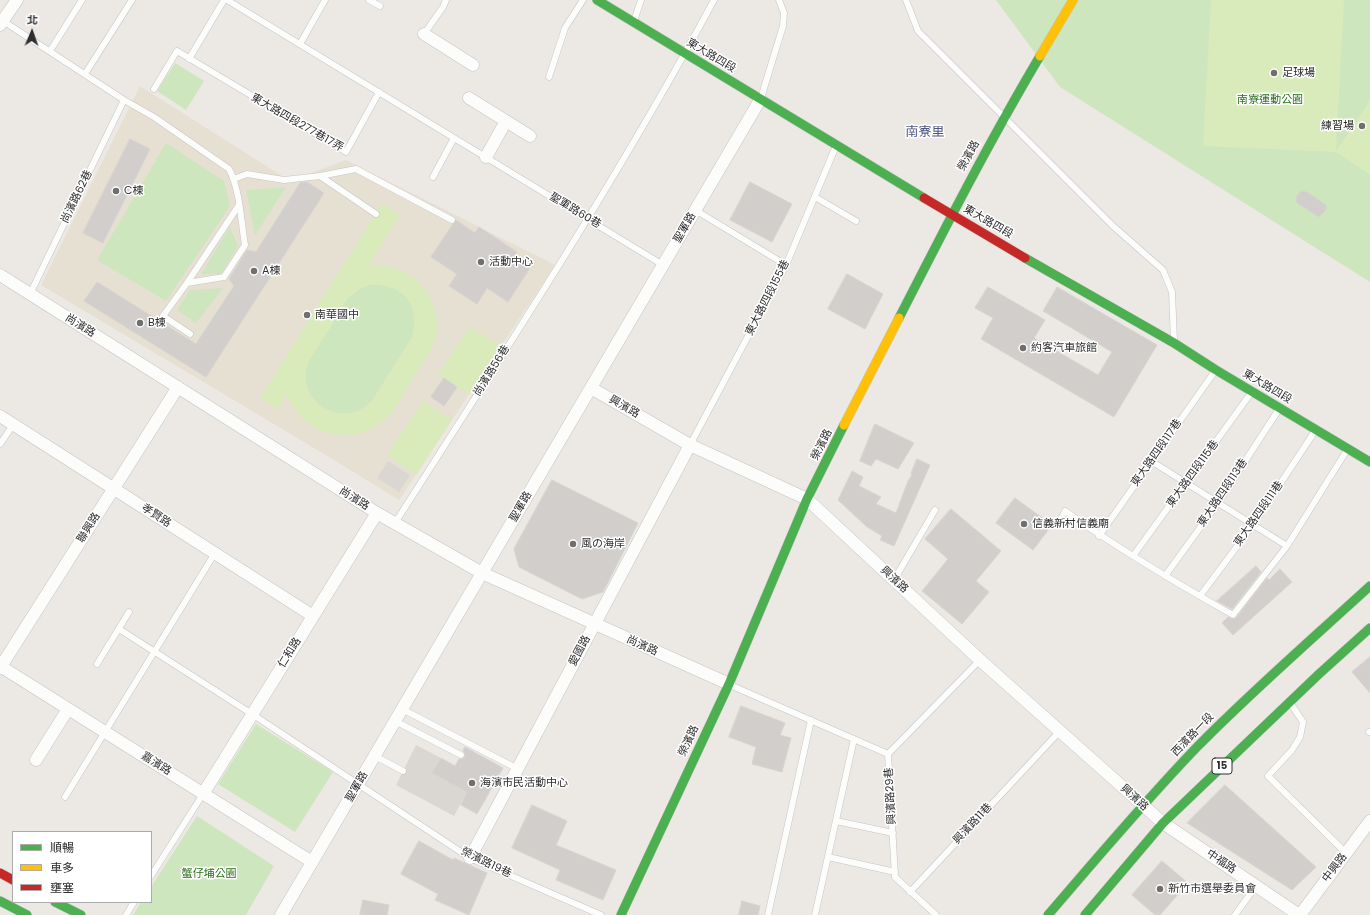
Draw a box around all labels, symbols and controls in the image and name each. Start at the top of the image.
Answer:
north arrow [12,12,52,52]
text: 北 [27,12,38,28]
street label: 東大路四段 [684,36,738,76]
place label: 足球場 [1282,66,1315,80]
marker: 足球場 [1269,68,1279,78]
street label: 東大路四段277巷17弄 [248,91,346,155]
park label: 南寮運動公園 [1237,93,1303,107]
place label: 練習場 [1321,119,1354,133]
marker: 練習場 [1357,121,1367,131]
district label: 南寮里 [906,125,944,141]
street label: 榮濱路 [955,138,983,174]
street label: 尚濱路62巷 [59,168,95,226]
place label: C棟 [124,184,143,198]
marker: C棟 [111,186,121,196]
street label: 聖軍路60巷 [547,190,603,232]
street label: 東大路四段 [961,203,1015,241]
street label: 聖軍路 [671,210,699,246]
place label: 活動中心 [489,255,533,269]
marker: 活動中心 [476,257,486,267]
street label: 東大路四段155巷 [743,258,793,338]
place label: A棟 [262,264,280,278]
marker: A棟 [249,266,259,276]
place label: 南華國中 [315,308,359,322]
marker: 南華國中 [302,310,312,320]
street label: 尚濱路 [63,312,97,340]
place label: B棟 [148,316,166,330]
marker: B棟 [135,318,145,328]
place label: 約客汽車旅館 [1031,341,1097,355]
street label: 尚濱路56巷 [471,343,513,399]
marker: 約客汽車旅館 [1018,343,1028,353]
street label: 東大路四段 [1240,367,1294,407]
street label: 興濱路 [606,393,642,421]
street label: 東大路四段117巷 [1129,417,1185,489]
street label: 榮濱路 [809,427,835,463]
street label: 東大路四段115巷 [1164,438,1222,510]
street label: 東大路四段113巷 [1195,456,1251,530]
street label: 東大路四段111巷 [1232,479,1286,549]
street label: 尚濱路 [337,485,371,513]
street label: 聖軍路 [507,489,535,525]
street label: 孝賢路 [139,501,173,531]
street label: 聯興路 [75,511,103,545]
place label: 信義新村信義廟 [1032,517,1109,531]
marker: 信義新村信義廟 [1019,519,1029,529]
place label: 風の海岸 [581,537,625,551]
marker: 風の海岸 [568,539,578,549]
street label: 興濱路 [877,564,911,596]
street label: 愛國路 [566,633,594,669]
street label: 尚濱路 [624,633,660,659]
street label: 仁和路 [276,636,304,670]
street label: 西濱路一段 [1169,711,1217,759]
street label: 榮濱路 [676,723,702,759]
street label: 嘉濱路 [139,750,173,778]
road number: 15 [1212,758,1232,774]
street label: 興濱路29巷 [883,767,899,825]
street label: 聖軍路 [343,769,371,805]
place label: 海濱市民活動中心 [480,776,568,790]
marker: 海濱市民活動中心 [467,778,477,788]
street label: 興濱路 [1117,782,1151,814]
street label: 興濱路11巷 [951,801,995,847]
legend [12,831,152,903]
text: 順暢 [50,839,74,856]
street label: 榮濱路19巷 [459,845,513,881]
street label: 中福路 [1204,847,1238,877]
street label: 中興路 [1320,851,1350,885]
text: 車多 [50,859,74,876]
park label: 蟹仔埔公園 [182,867,236,881]
text: 壅塞 [50,879,74,896]
place label: 新竹市選舉委員會 [1168,882,1256,896]
marker: 新竹市選舉委員會 [1155,884,1165,894]

